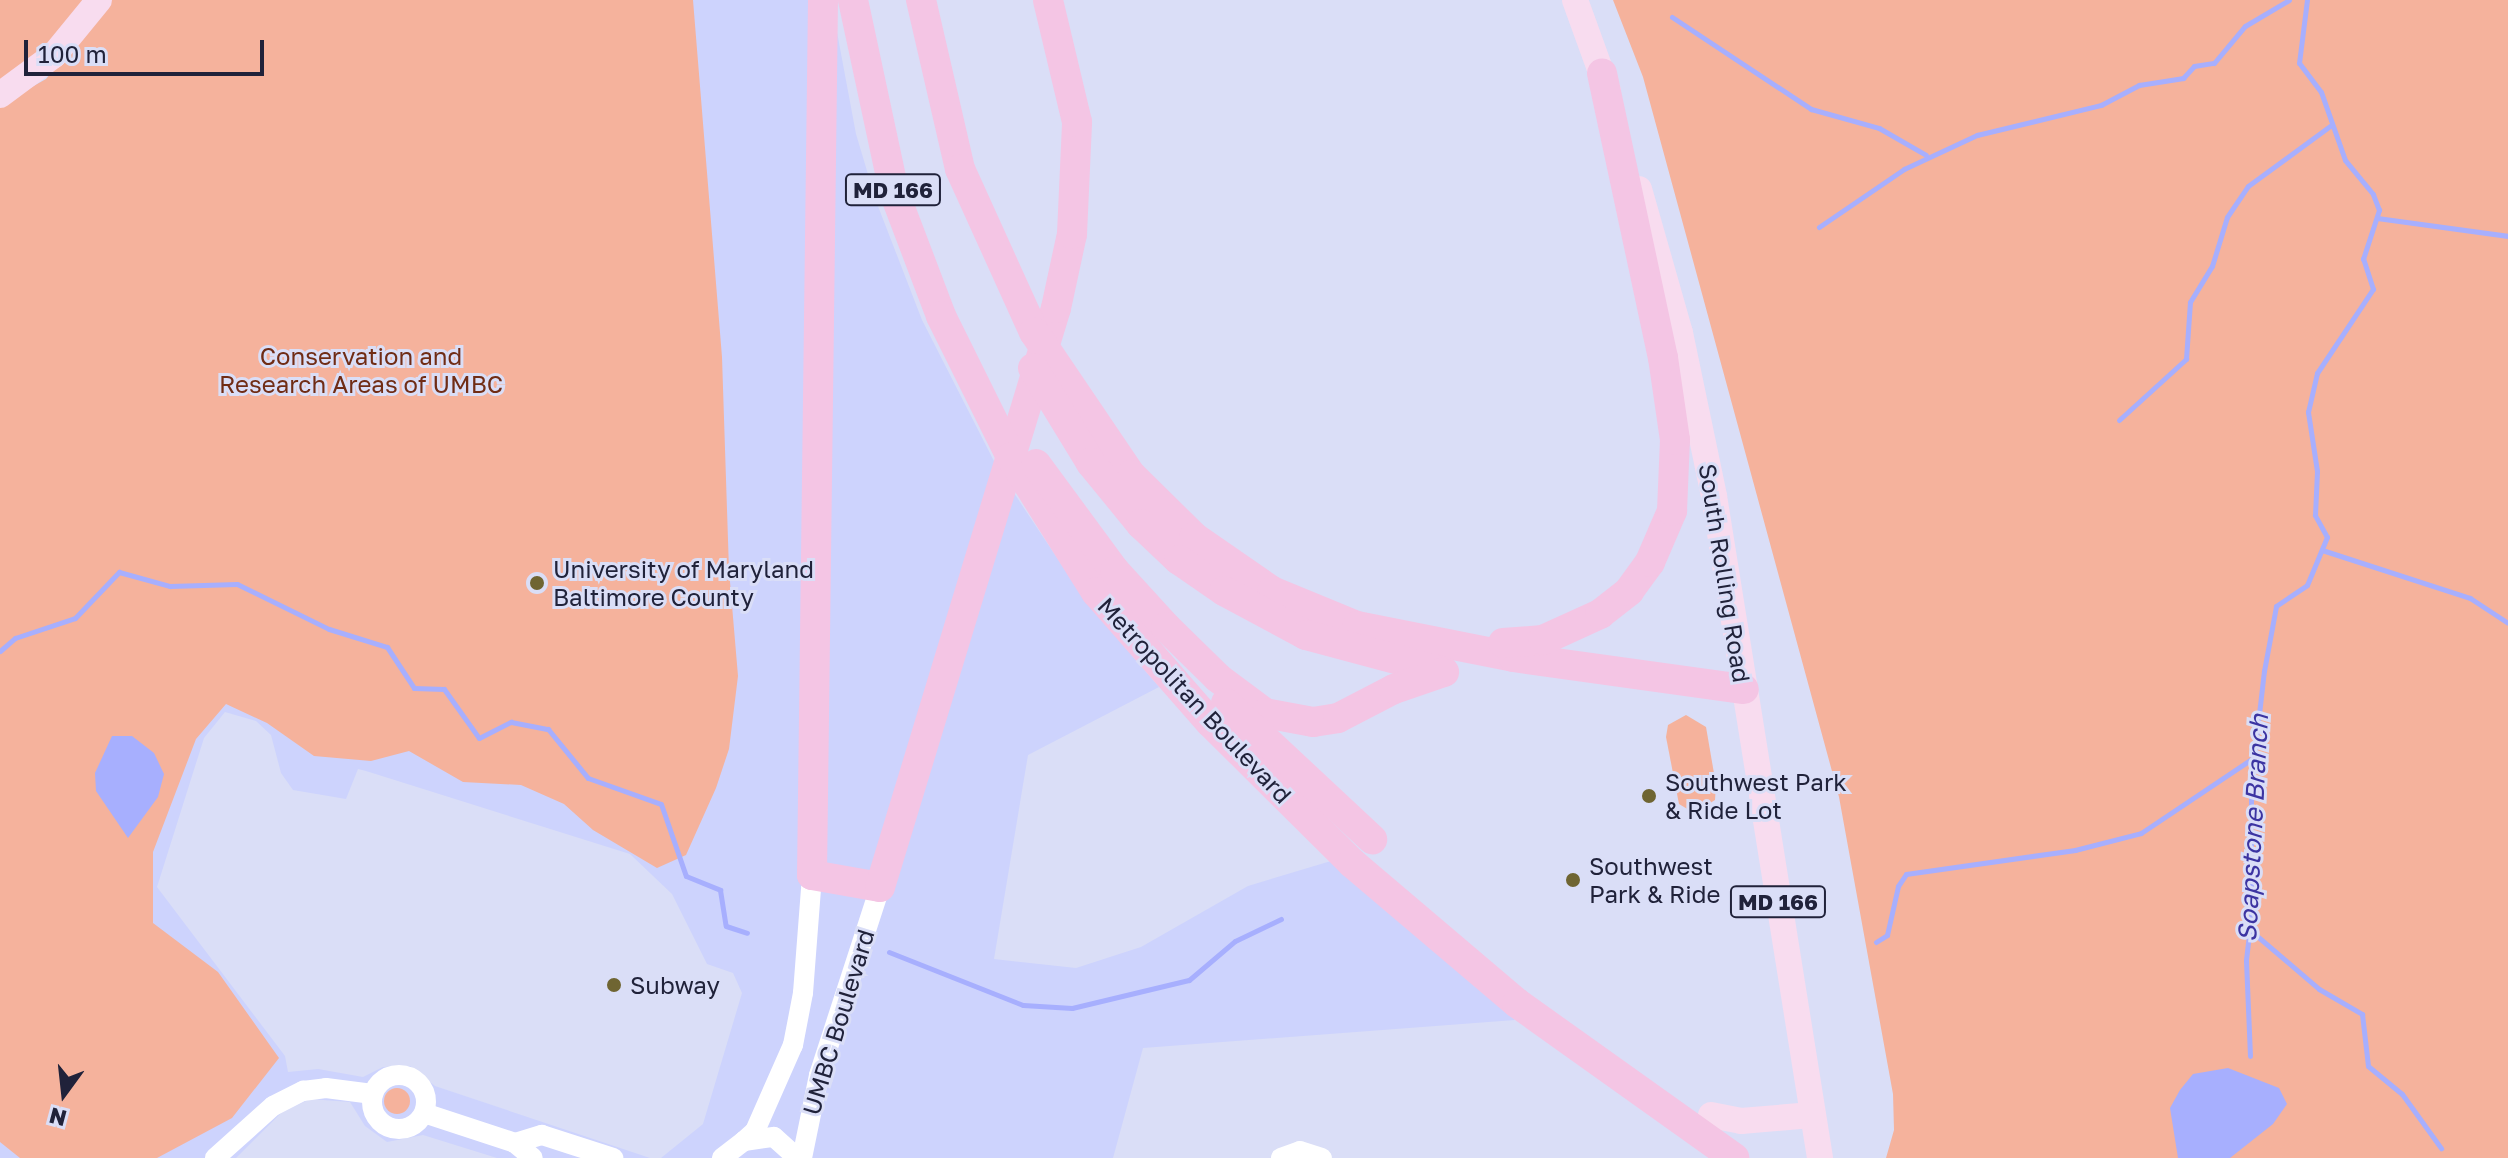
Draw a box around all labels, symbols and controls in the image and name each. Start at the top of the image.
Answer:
scale bar [28,24,268,74]
text: 100 m [38,39,107,68]
road number: MD 166 [843,172,943,208]
park label: Conservation and Research Areas of UMBC [219,342,503,398]
street label: South Rolling Road [1693,461,1757,685]
place label: University of Maryland Baltimore County [553,555,814,611]
marker: University of Maryland Baltimore County [528,574,546,592]
street label: Metropolitan Boulevard [1092,591,1298,809]
water label: Soapstone Branch [2231,713,2275,943]
place label: Southwest Park & Ride Lot [1665,768,1847,824]
marker: Southwest Park & Ride Lot [1640,787,1658,805]
place label: Southwest Park & Ride [1589,852,1720,908]
marker: Southwest Park & Ride [1564,871,1582,889]
road number: MD 166 [1728,884,1828,920]
street label: UMBC Boulevard [796,926,880,1118]
place label: Subway [630,971,720,999]
marker: Subway [605,976,623,994]
north arrow [24,1054,104,1134]
text: N [46,1102,69,1133]

